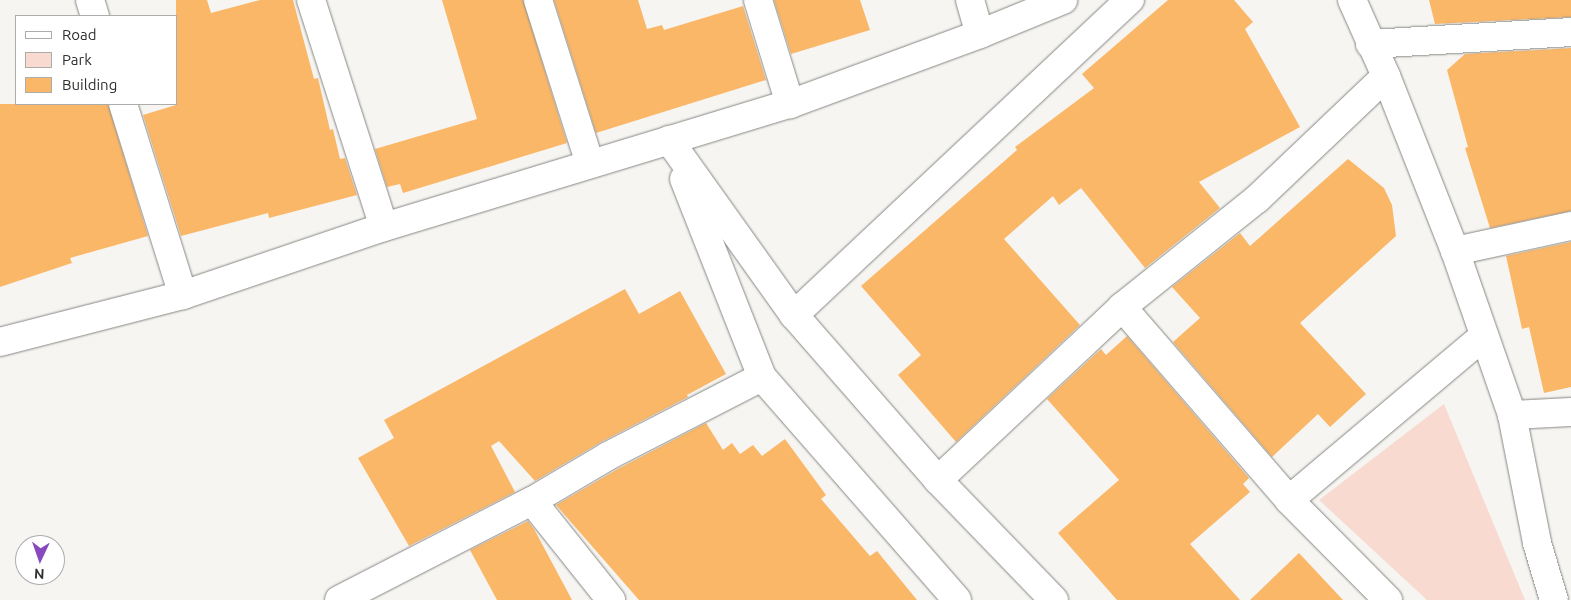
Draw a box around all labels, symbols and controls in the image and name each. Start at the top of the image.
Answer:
legend [15,15,178,105]
text: Road [62,26,97,43]
text: Park [62,51,92,68]
text: Building [62,76,117,93]
north arrow [15,535,65,585]
text: N [34,566,45,582]

